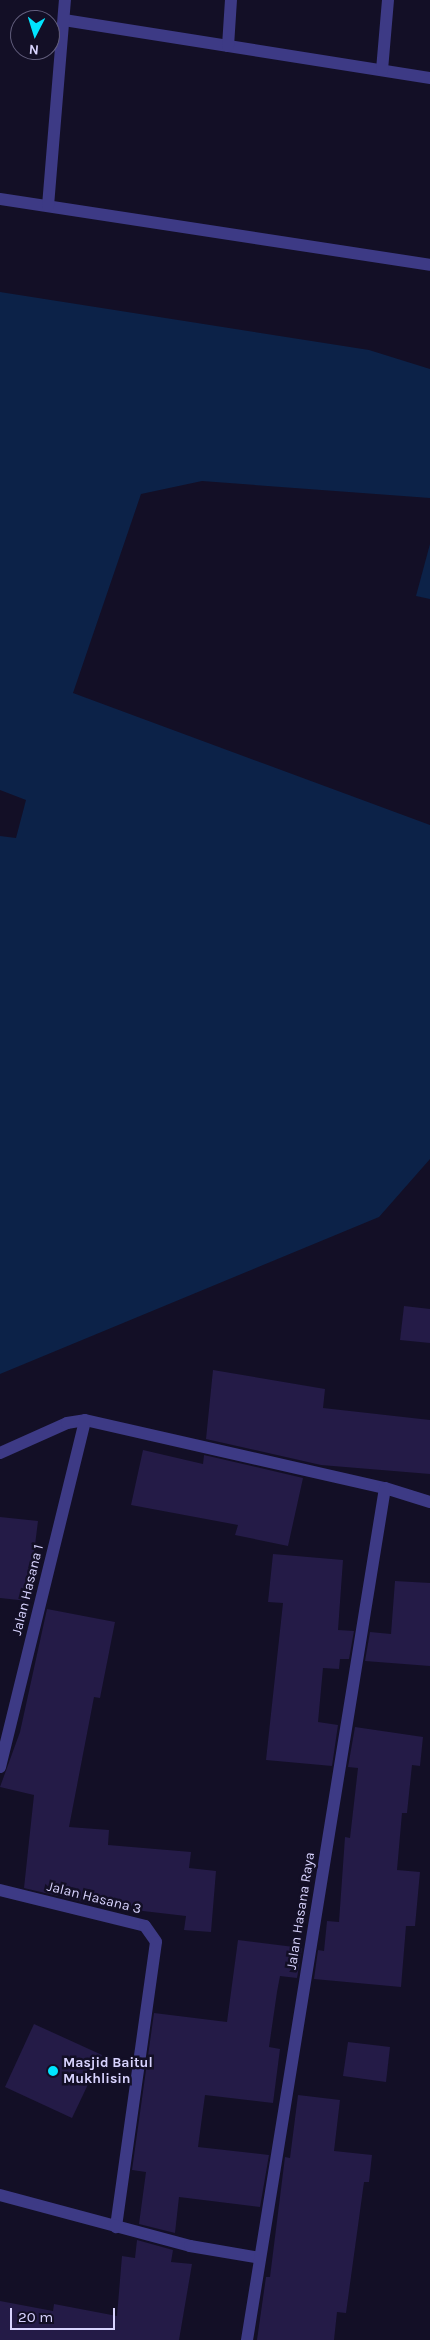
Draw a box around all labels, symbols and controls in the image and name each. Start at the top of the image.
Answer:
north arrow [10,10,60,60]
text: N [28,41,39,58]
street label: Jalan Hasana 1 [9,1543,47,1637]
street label: Jalan Hasana Raya [283,1851,319,1971]
street label: Jalan Hasana 3 [45,1878,143,1918]
place label: Masjid Baitul Mukhlisin [63,2055,153,2088]
marker: Masjid Baitul Mukhlisin [47,2065,59,2077]
scale bar [12,2298,118,2330]
text: 20 m [18,2308,53,2326]

